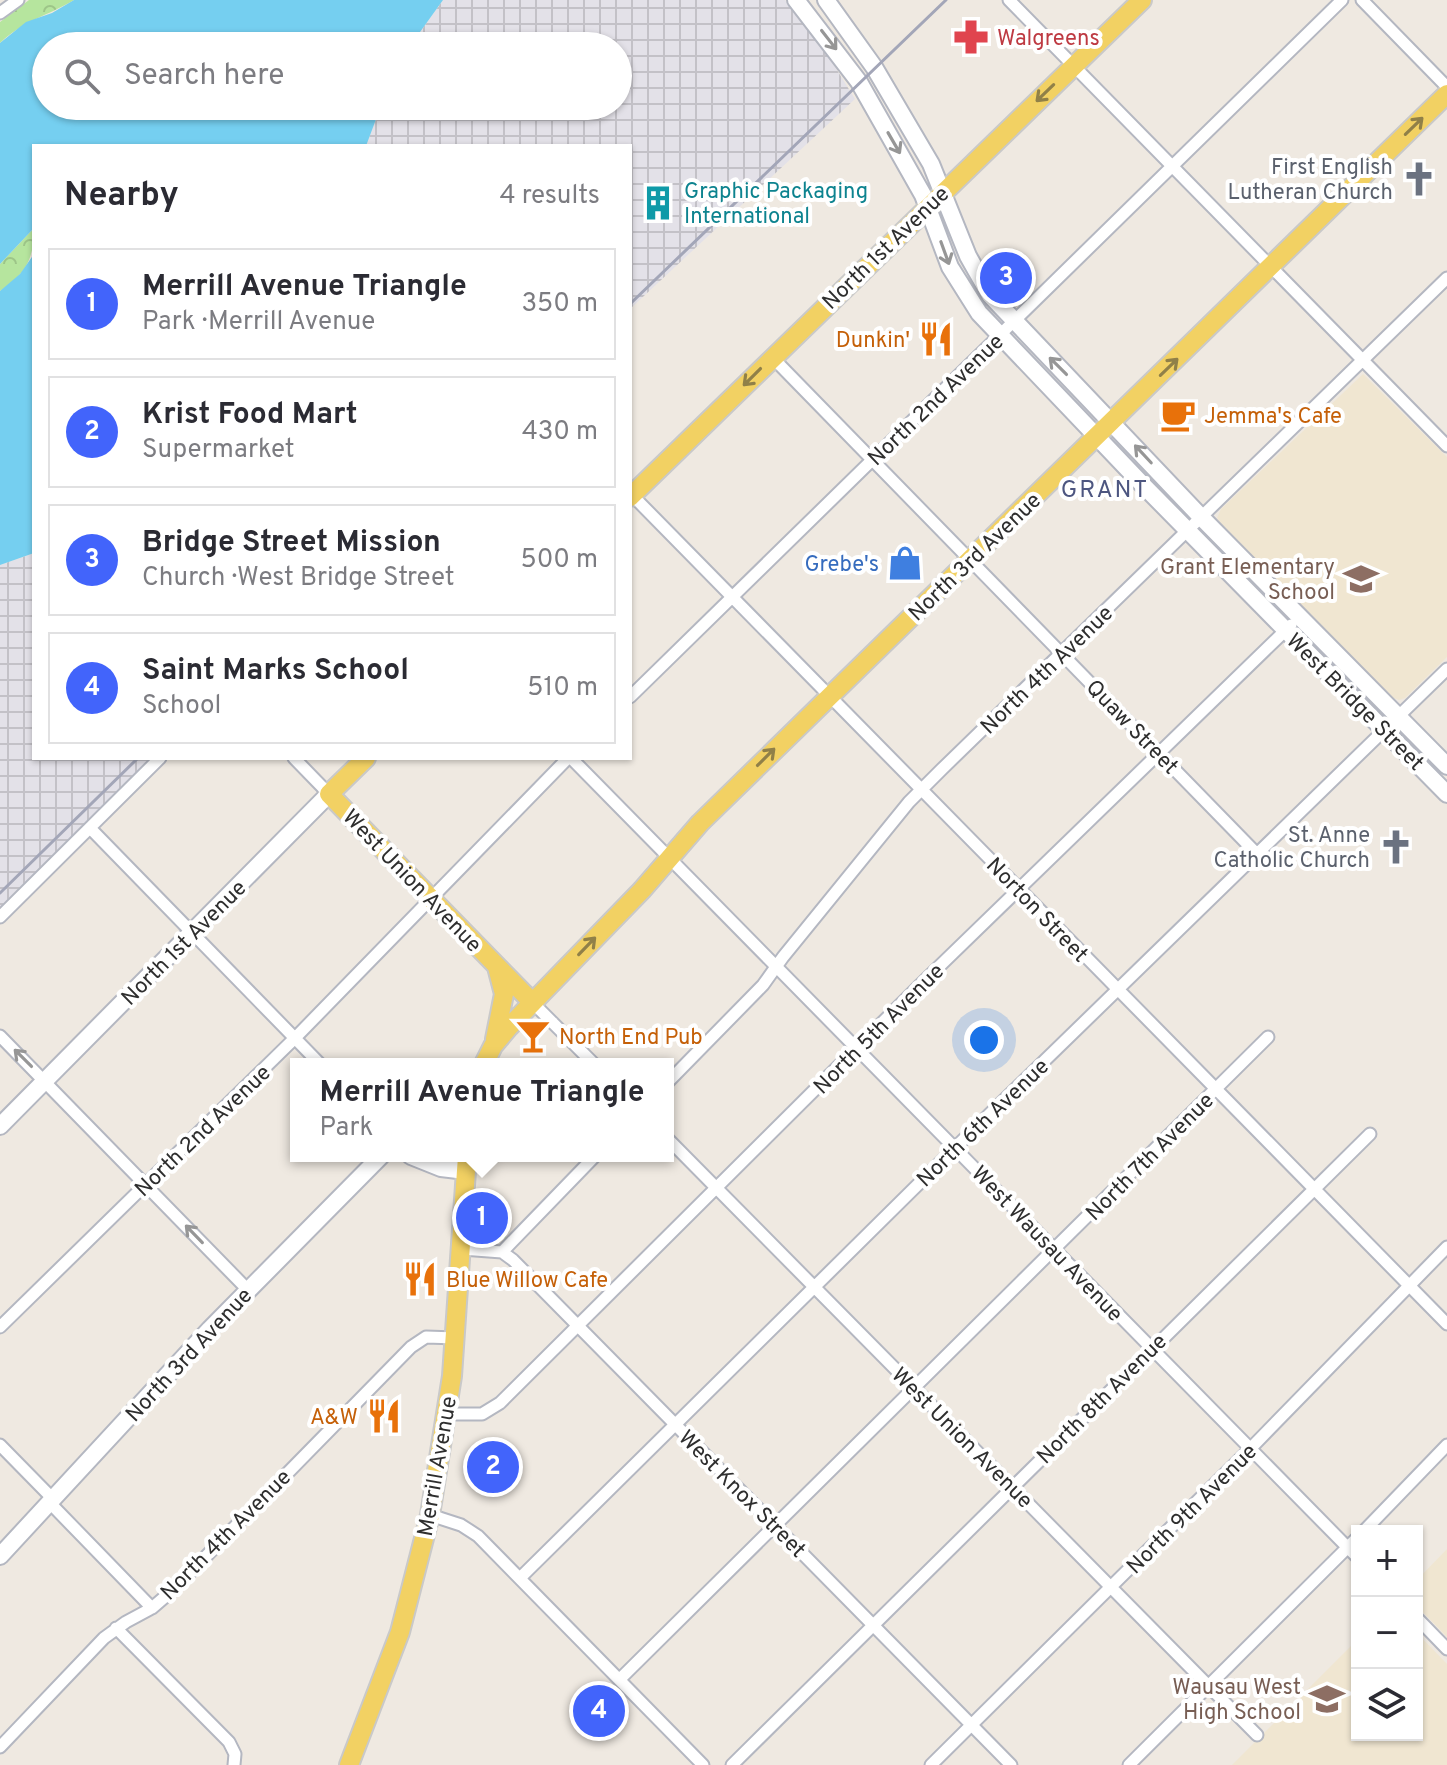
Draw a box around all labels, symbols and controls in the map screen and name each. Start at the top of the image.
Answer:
pharmacy icon: Walgreens [952,18,990,56]
place label: Walgreens [997,26,1100,53]
one-way arrow [820,29,837,50]
search box [32,32,632,120]
icon: search [60,54,104,98]
text: Search here [124,58,284,95]
one-way arrow [1036,83,1055,102]
one-way arrow [1404,117,1423,136]
one-way arrow [886,131,902,154]
place label: First English Lutheran Church [1228,155,1393,207]
church icon: First English Lutheran Church [1400,160,1438,198]
text: Nearby [64,175,179,218]
place label: Graphic Packaging International [684,179,868,231]
text: 4 results [499,180,600,213]
street label: North 1st Avenue [818,181,956,316]
building icon: Graphic Packaging International [639,184,677,222]
one-way arrow [939,240,953,265]
pin: 3 [980,248,1032,308]
text: Merrill Avenue Triangle [142,269,467,306]
text: 1 [87,288,97,321]
text: 350 m [521,288,598,321]
text: Park · Merrill Avenue [142,306,375,339]
restaurant icon: Dunkin' [917,320,955,358]
place label: Dunkin' [836,328,910,355]
street label: North 2nd Avenue [863,329,1010,473]
one-way arrow [1049,357,1068,376]
one-way arrow [1159,358,1178,377]
one-way arrow [742,368,762,387]
cafe icon: Jemma's Cafe [1159,396,1197,434]
text: Krist Food Mart [142,397,357,434]
place label: Jemma's Cafe [1204,404,1342,431]
text: 2 [84,416,100,449]
text: 430 m [522,416,598,449]
text: Supermarket [142,434,294,467]
one-way arrow [1134,444,1152,464]
district label: GRANT [1061,476,1149,506]
street label: North 3rd Avenue [904,488,1048,628]
text: Bridge Street Mission [142,525,441,562]
text: 3 [84,544,100,577]
text: 500 m [521,544,598,577]
shop icon: Grebe's [886,544,924,582]
place label: Grebe's [804,552,879,579]
place label: Grant Elementary School [1160,555,1335,607]
school or university icon: Grant Elementary School [1342,560,1380,598]
text: Church · West Bridge Street [142,562,454,595]
street label: North 4th Avenue [976,601,1120,741]
street label: West Bridge Street [1280,628,1429,777]
text: Saint Marks School [142,653,409,690]
text: 4 [84,672,100,705]
text: 510 m [527,672,598,705]
street label: Quaw Street [1079,675,1183,781]
text: School [142,690,221,723]
one-way arrow [756,748,776,767]
street label: West Union Avenue [336,804,486,959]
place label: St. Anne Catholic Church [1214,823,1370,875]
church icon: St. Anne Catholic Church [1377,828,1415,866]
street label: Norton Street [980,853,1093,969]
street label: North 1st Avenue [116,875,253,1012]
one-way arrow [577,937,596,956]
street label: North 5th Avenue [809,959,951,1101]
bar icon: North End Pub [514,1017,552,1055]
your location [964,1020,1004,1060]
place label: North End Pub [559,1025,703,1052]
one-way arrow [13,1049,33,1068]
street label: North 6th Avenue [912,1054,1055,1194]
popup [290,1058,674,1162]
street label: North 2nd Avenue [130,1060,277,1204]
text: Merrill Avenue Triangle [320,1075,644,1112]
street label: North 7th Avenue [1081,1088,1220,1227]
text: Park [320,1112,373,1145]
street label: West Wausau Avenue [965,1161,1128,1328]
pin: 1 [456,1188,508,1248]
one-way arrow [185,1225,204,1244]
restaurant icon: Blue Willow Cafe [401,1260,439,1298]
place label: Blue Willow Cafe [446,1268,608,1295]
street label: North 3rd Avenue [121,1283,259,1428]
street label: North 8th Avenue [1032,1329,1174,1471]
street label: West Union Avenue [885,1362,1038,1515]
street label: Merrill Avenue [413,1394,464,1539]
restaurant icon: A&W [365,1397,403,1435]
place label: A&W [310,1405,358,1432]
street label: West Knox Street [672,1425,811,1564]
pin: 2 [467,1437,519,1497]
street label: North 9th Avenue [1122,1439,1264,1581]
street label: North 4th Avenue [156,1465,298,1607]
map controls [1351,1525,1423,1741]
button: + [1351,1525,1423,1597]
button: − [1351,1597,1423,1669]
button: layers [1351,1669,1423,1741]
place label: Wausau West High School [1172,1675,1301,1727]
school or university icon: Wausau West High School [1308,1680,1346,1718]
pin: 4 [573,1681,625,1741]

